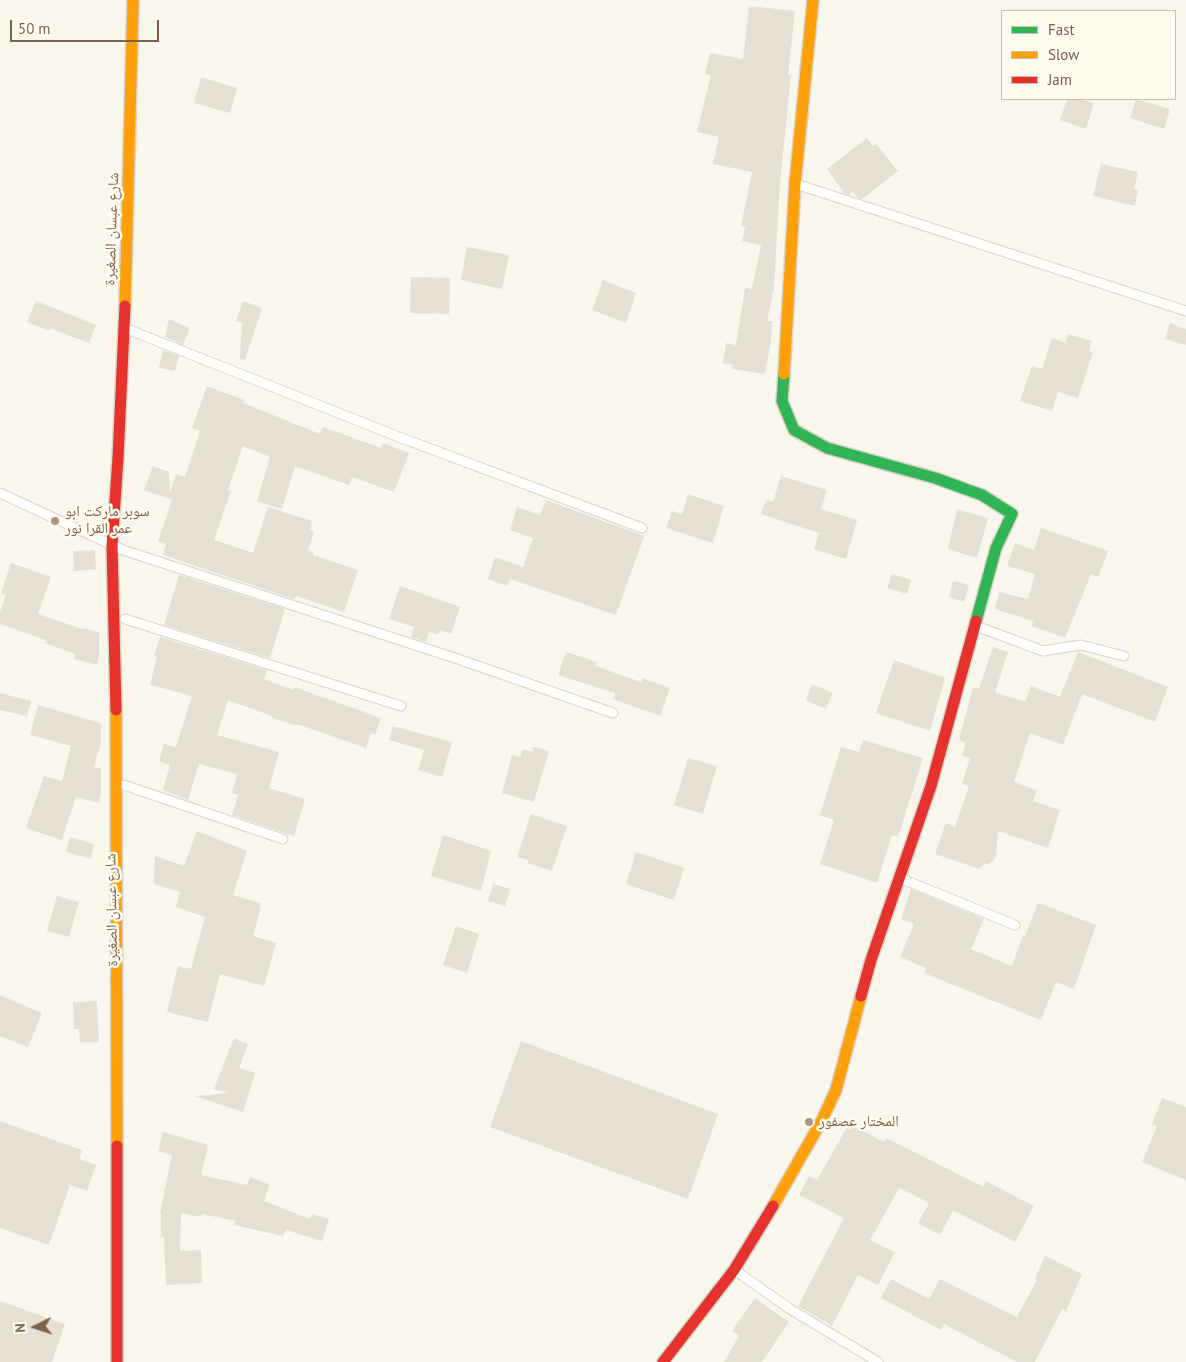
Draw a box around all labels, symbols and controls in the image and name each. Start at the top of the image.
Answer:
scale bar [12,10,161,42]
legend [1001,10,1176,100]
text: 50 m [18,19,51,38]
text: Fast [1048,20,1075,39]
text: Slow [1048,45,1079,64]
text: Jam [1048,70,1072,89]
street label: شارع عبسان الصغيرة [101,172,123,286]
place label: سوبر ماركت ابو عمر القرا نور [65,503,150,538]
marker: سوبر ماركت ابو عمر القرا نور [49,515,61,527]
street label: شارع عبسان الصغيرة [102,853,122,967]
place label: المختار عصفور [819,1113,899,1131]
marker: المختار عصفور [803,1116,815,1128]
north arrow [10,1302,60,1352]
text: N [11,1323,29,1333]

